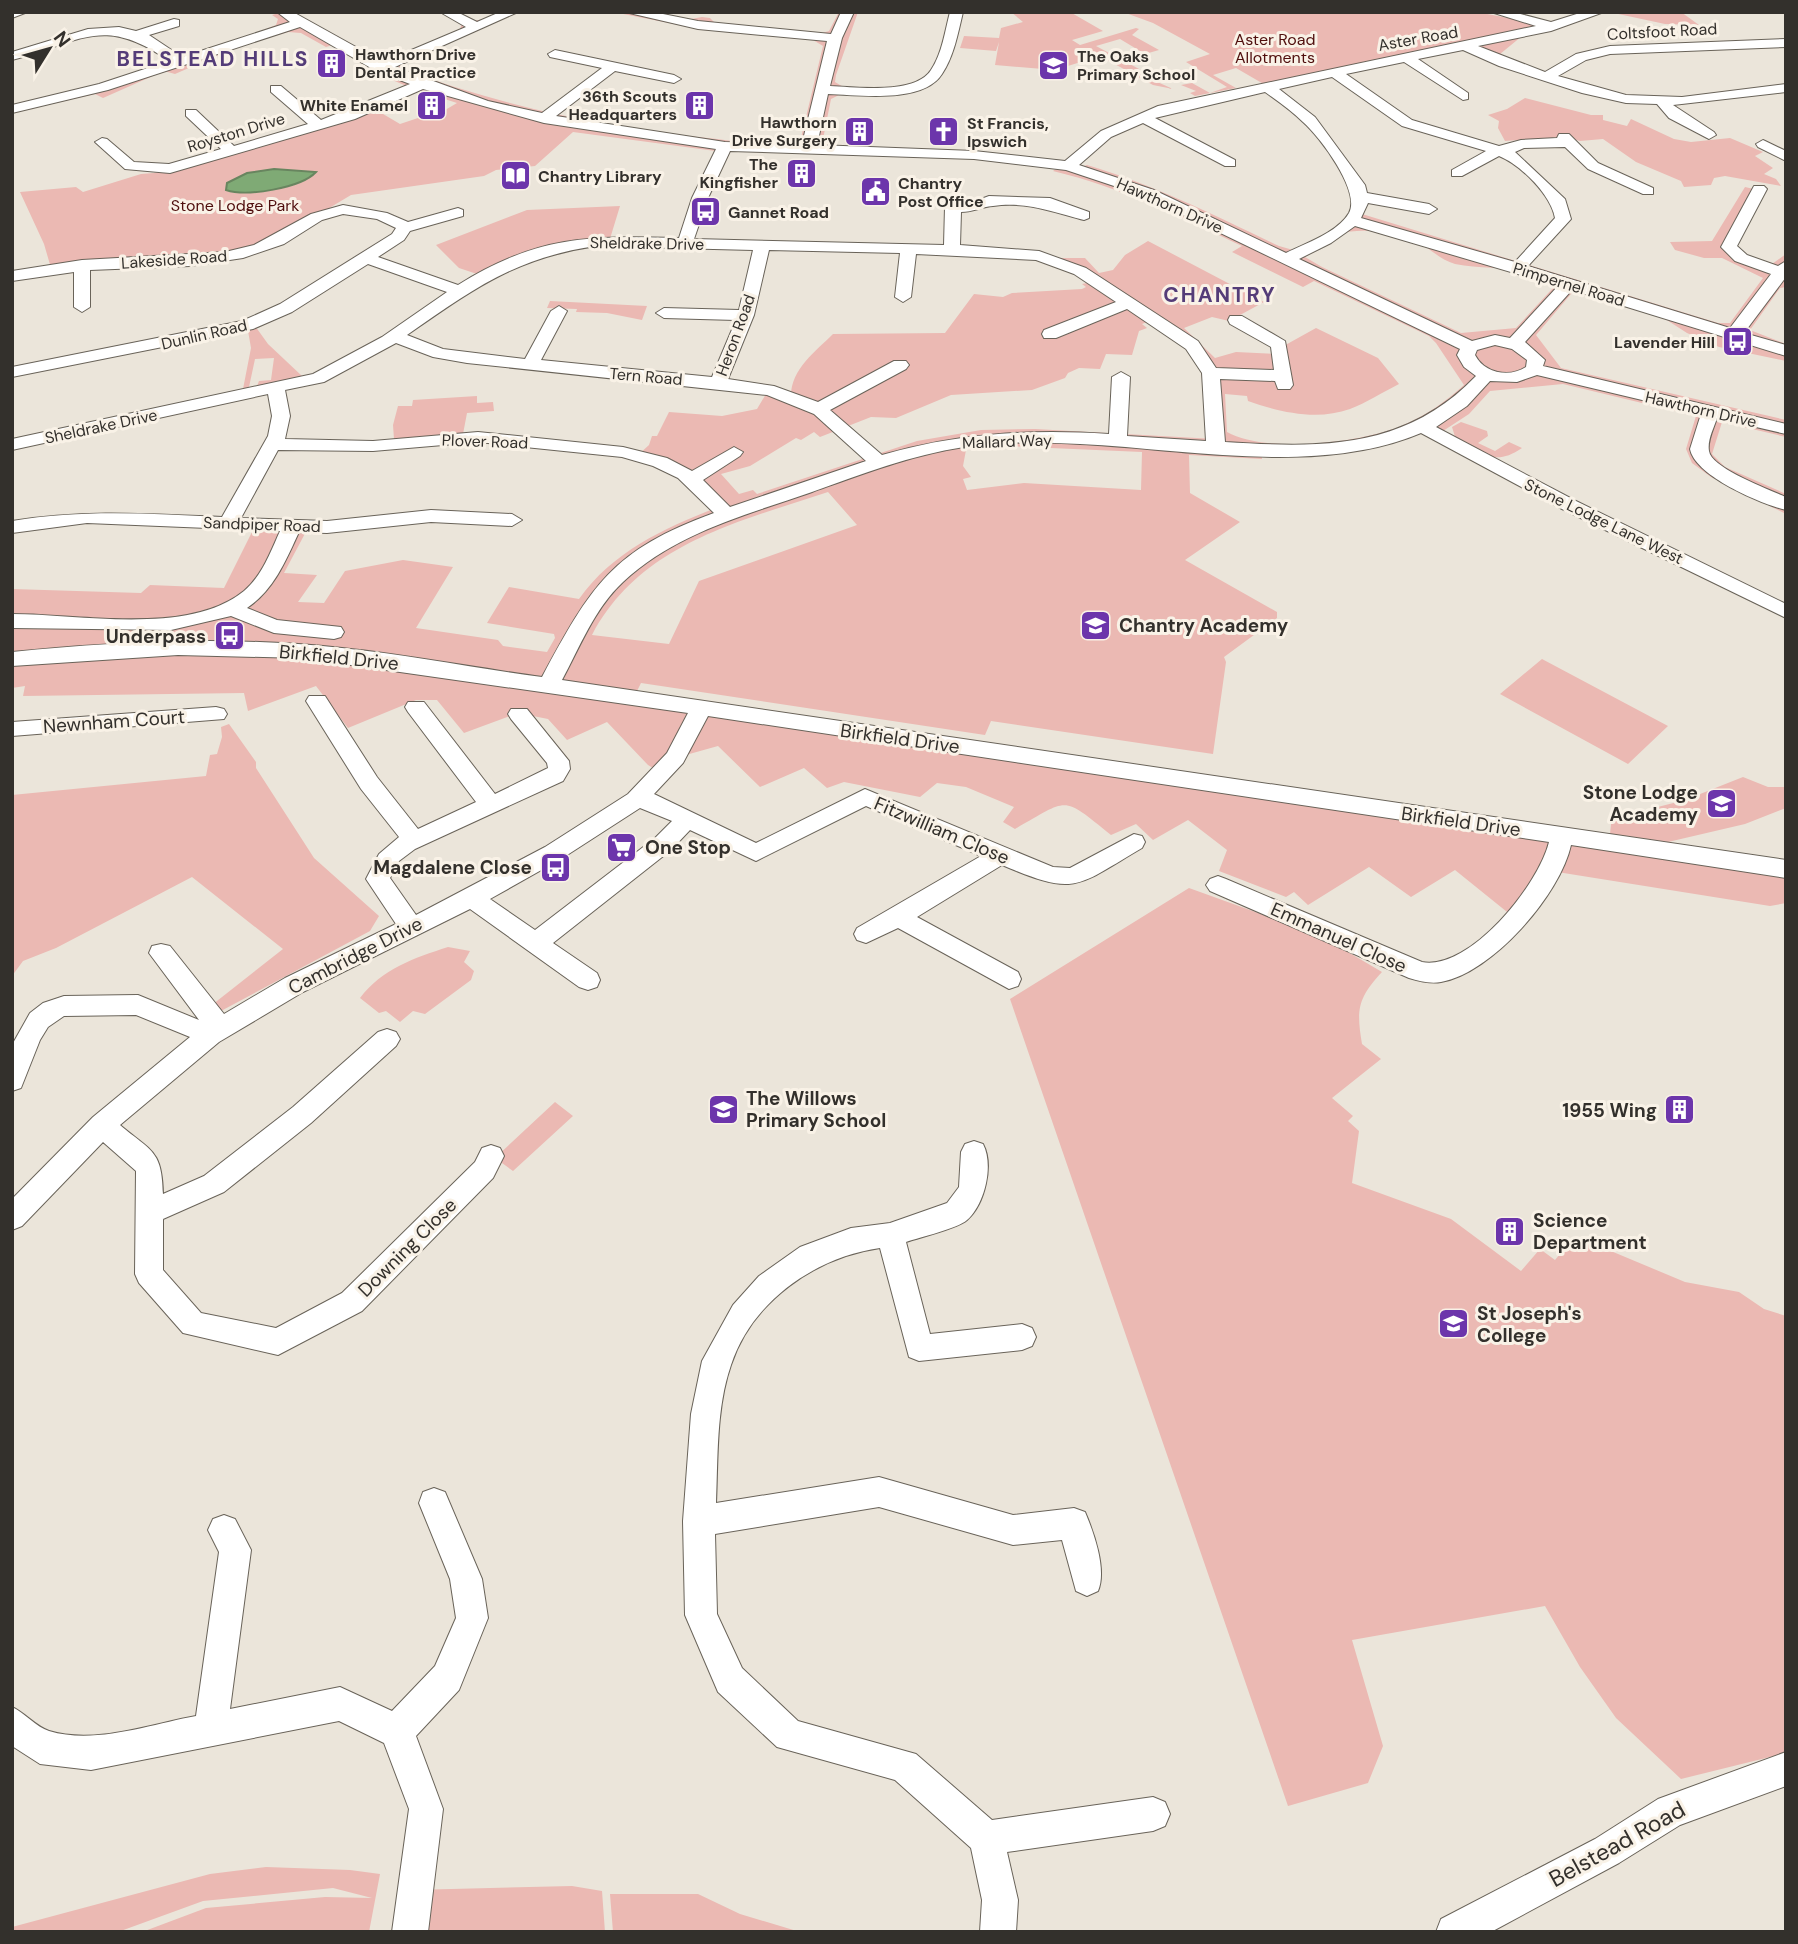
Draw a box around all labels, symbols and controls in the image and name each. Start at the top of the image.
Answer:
north arrow [14,14,84,84]
street label: Coltsfoot Road [1606,18,1718,45]
street label: Aster Road [1376,21,1460,56]
text: N [48,26,76,52]
park label: Aster Road Allotments [1235,29,1315,68]
place label: Hawthorn Drive Dental Practice [355,44,476,83]
district label: BELSTEAD HILLS [117,45,309,73]
building icon: Hawthorn Drive Dental Practice [315,46,349,80]
place label: The Oaks Primary School [1077,46,1195,85]
school or university icon: The Oaks Primary School [1037,48,1071,82]
place label: 36th Scouts Headquarters [568,86,677,125]
building icon: White Enamel [414,88,448,122]
building icon: 36th Scouts Headquarters [683,88,717,122]
place label: White Enamel [300,95,408,116]
street label: Royston Drive [185,108,287,157]
place label: Hawthorn Drive Surgery [732,112,837,151]
place label: St Francis, Ipswich [967,113,1049,152]
building icon: Hawthorn Drive Surgery [843,114,877,148]
church icon: St Francis, Ipswich [927,115,961,149]
place label: The Kingfisher [699,154,778,193]
building icon: The Kingfisher [784,156,818,190]
library icon: Chantry Library [498,159,532,193]
place label: Chantry Library [538,166,662,187]
place label: Chantry Post Office [898,173,984,212]
street label: Hawthorn Drive [1114,173,1226,238]
public building icon: Chantry Post Office [858,175,892,209]
park label: Stone Lodge Park [171,195,299,216]
bus stop icon: Gannet Road [688,195,722,229]
place label: Gannet Road [728,202,829,223]
street label: Sheldrake Drive [590,232,704,255]
street label: Lakeside Road [120,245,228,274]
street label: Pimpernel Road [1510,258,1627,311]
district label: CHANTRY [1163,281,1277,309]
street label: Heron Road [711,291,760,379]
street label: Dunlin Road [159,314,249,355]
bus stop icon: Lavender Hill [1721,325,1755,359]
place label: Lavender Hill [1614,332,1715,353]
street label: Tern Road [609,363,683,390]
street label: Hawthorn Drive [1643,386,1759,433]
street label: Sheldrake Drive [43,404,159,449]
street label: Plover Road [441,429,529,454]
street label: Mallard Way [962,429,1052,454]
street label: Stone Lodge Lane West [1521,474,1687,569]
street label: Sandpiper Road [203,512,321,537]
school or university icon: Chantry Academy [1079,608,1113,642]
place label: Chantry Academy [1119,613,1289,638]
bus stop icon: Underpass [212,619,246,653]
place label: Underpass [106,624,206,649]
street label: Birkfield Drive [278,639,400,676]
street label: Newnham Court [42,704,186,739]
street label: Birkfield Drive [839,718,961,759]
place label: Stone Lodge Academy [1583,780,1699,827]
school or university icon: Stone Lodge Academy [1704,786,1738,820]
street label: Fitzwilliam Close [870,791,1013,870]
street label: Birkfield Drive [1400,801,1522,842]
supermarket icon: One Stop [605,830,639,864]
place label: One Stop [645,835,731,860]
bus stop icon: Magdalene Close [538,850,572,884]
place label: Magdalene Close [373,855,532,880]
street label: Emmanuel Close [1267,896,1411,979]
street label: Cambridge Drive [284,911,427,1000]
place label: The Willows Primary School [746,1086,886,1133]
school or university icon: The Willows Primary School [706,1092,740,1126]
building icon: 1955 Wing [1663,1093,1697,1127]
place label: 1955 Wing [1562,1098,1657,1123]
street label: Downing Close [353,1193,462,1302]
place label: Science Department [1533,1208,1647,1255]
building icon: Science Department [1493,1214,1527,1248]
place label: St Joseph's College [1477,1301,1582,1348]
school or university icon: St Joseph's College [1437,1307,1471,1341]
street label: Belstead Road [1543,1794,1691,1894]

